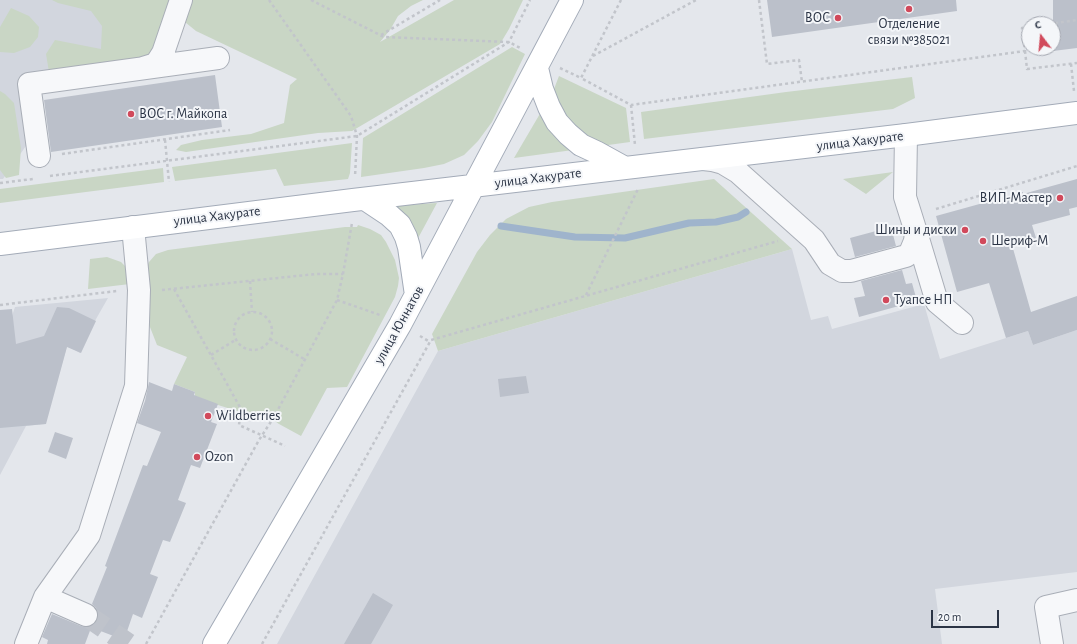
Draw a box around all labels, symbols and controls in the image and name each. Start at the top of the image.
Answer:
marker: Отделение связи №385021 [904,4,914,14]
place label: ВОС [805,10,830,26]
marker: ВОС [833,13,843,23]
place label: Отделение связи №385021 [868,16,950,48]
north arrow [1021,16,1061,56]
text: С [1033,19,1042,31]
place label: ВОС г. Майкопа [139,106,227,122]
marker: ВОС г. Майкопа [126,109,136,119]
street label: улица Хакурате [816,127,904,155]
street label: улица Хакурате [494,164,582,192]
place label: ВИП-Мастер [980,190,1052,206]
marker: ВИП-Мастер [1055,193,1065,203]
street label: улица Хакурате [173,202,261,230]
place label: Шины и диски [875,222,957,238]
marker: Шины и диски [960,225,970,235]
place label: Шериф-М [991,233,1048,249]
marker: Шериф-М [978,236,988,246]
street label: улица Юннатов [371,283,427,367]
place label: Туапсе НП [894,292,953,308]
marker: Туапсе НП [881,295,891,305]
place label: Wildberries [216,408,280,424]
marker: Wildberries [203,411,213,421]
place label: Ozon [205,449,233,465]
marker: Ozon [192,452,202,462]
scale bar [933,602,1001,628]
text: 20 m [938,611,961,623]

